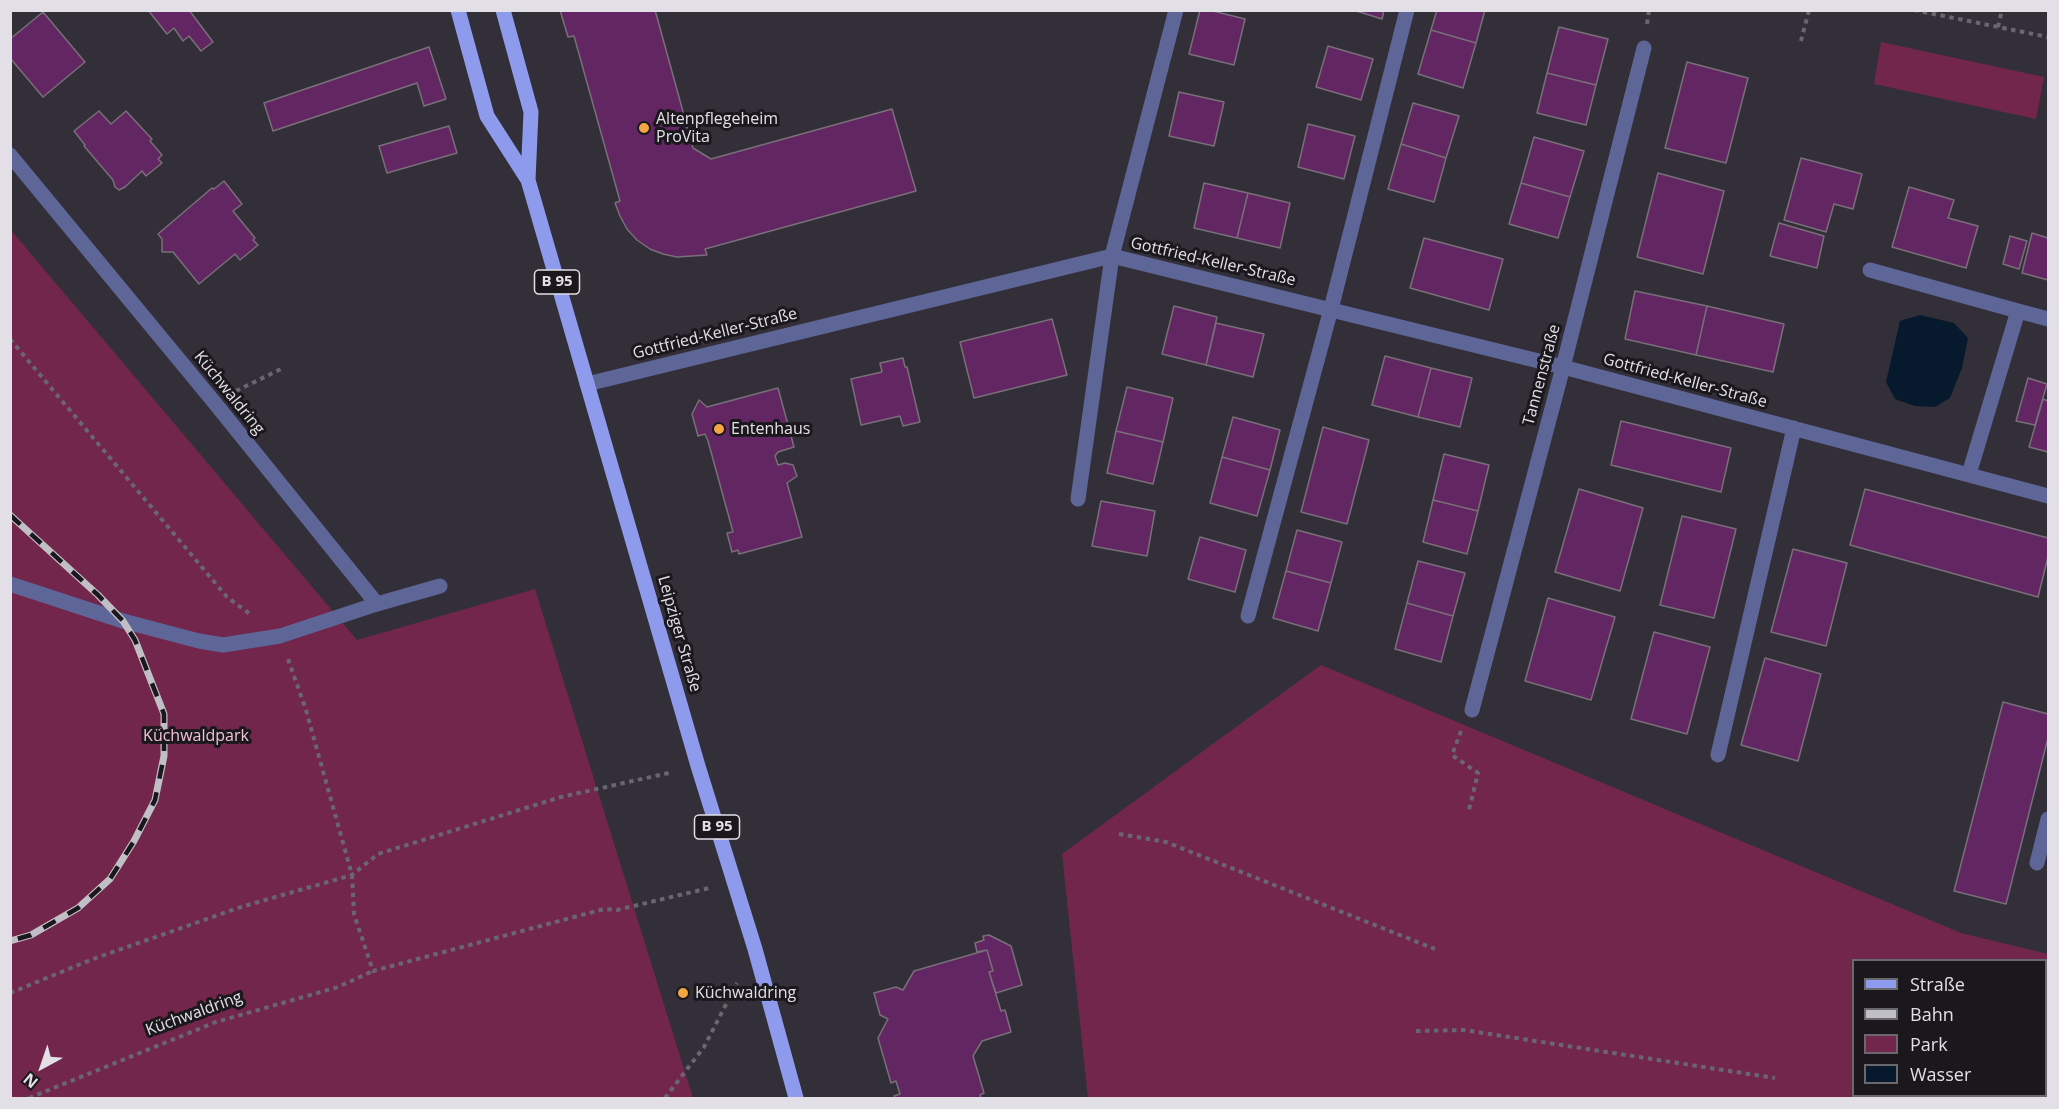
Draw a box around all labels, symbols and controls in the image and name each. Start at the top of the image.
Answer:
place label: Altenpflegeheim ProVita [656,109,778,147]
marker: Altenpflegeheim ProVita [637,121,651,135]
street label: Gottfried-Keller-Straße [1129,234,1297,290]
road number: B 95 [534,270,580,294]
street label: Gottfried-Keller-Straße [631,304,799,364]
street label: Tannenstraße [1519,322,1565,428]
street label: Küchwaldring [190,348,268,438]
street label: Gottfried-Keller-Straße [1601,350,1769,412]
place label: Entenhaus [731,419,810,439]
marker: Entenhaus [712,422,726,436]
street label: Leipziger Straße [653,574,705,694]
park label: Küchwaldpark [143,726,249,746]
road number: B 95 [694,815,740,839]
legend [1852,959,2047,1097]
text: Straße [1910,972,1965,996]
place label: Küchwaldring [695,983,796,1003]
marker: Küchwaldring [676,986,690,1000]
street label: Küchwaldring [143,988,245,1040]
text: Bahn [1910,1002,1954,1026]
text: Park [1910,1032,1948,1056]
north arrow [12,1037,72,1097]
text: Wasser [1910,1062,1971,1086]
text: N [18,1068,42,1093]

